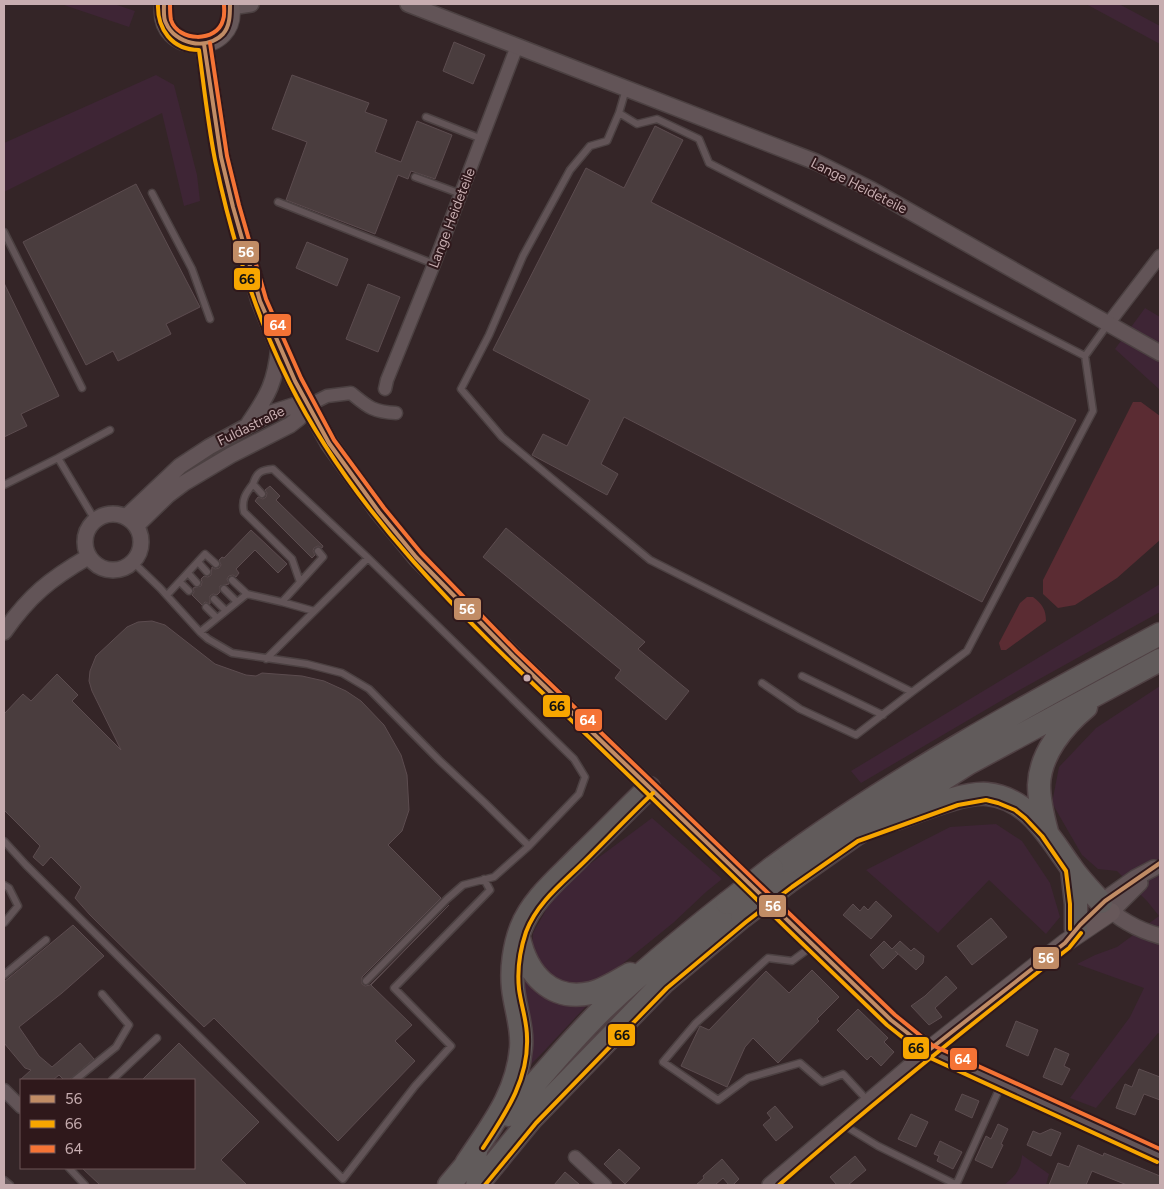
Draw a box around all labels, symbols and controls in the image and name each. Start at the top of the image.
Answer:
street label: Lange Heideteile [808,154,910,218]
street label: Lange Heideteile [425,165,479,270]
line badge: 56 [232,240,260,264]
text: 56 [238,244,254,261]
line badge: 66 [233,267,261,291]
text: 66 [239,271,255,288]
line badge: 64 [263,313,292,337]
text: 64 [270,317,287,334]
street label: Fuldastraße [214,402,288,450]
line badge: 56 [453,597,482,621]
text: 56 [459,601,475,618]
unlabelled marker [522,673,532,683]
line badge: 66 [542,694,571,718]
text: 66 [549,698,565,715]
line badge: 64 [574,708,603,732]
text: 64 [580,712,597,729]
line badge: 56 [758,894,787,918]
text: 56 [765,898,781,915]
line badge: 56 [1032,946,1060,970]
text: 56 [1038,950,1054,967]
line badge: 66 [607,1023,636,1047]
text: 66 [614,1027,630,1044]
line badge: 66 [902,1036,930,1060]
text: 66 [908,1040,924,1057]
line badge: 64 [949,1047,978,1071]
text: 64 [955,1051,972,1068]
legend [20,1079,195,1169]
text: 56 [65,1090,83,1108]
text: 66 [65,1115,82,1133]
text: 64 [65,1140,83,1158]

